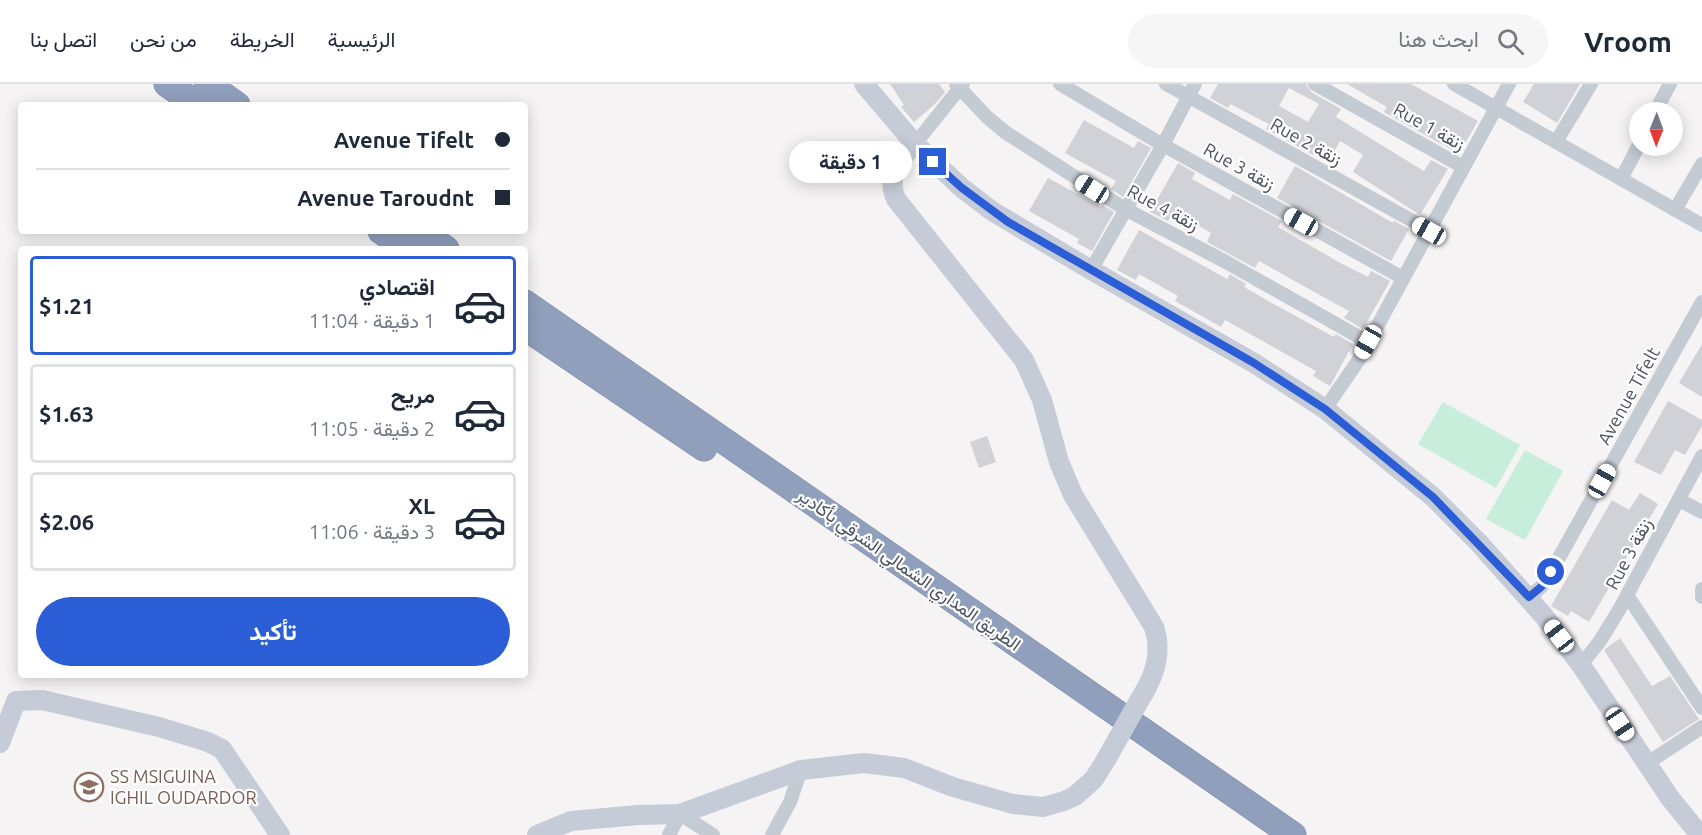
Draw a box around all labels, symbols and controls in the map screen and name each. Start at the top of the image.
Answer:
search box [1128,14,1548,68]
icon: search [1494,25,1527,58]
text: ابحث هنا [1398,26,1479,51]
text: Vroom [1584,26,1672,57]
text: اتصل بنا [30,27,97,51]
text: من نحن [130,27,197,51]
text: الخريطة [230,27,295,51]
text: الرئيسية [328,27,395,51]
street label: Rue 1 زنقة [1389,98,1469,156]
north arrow [1629,102,1683,156]
map controls [1629,102,1683,156]
street label: Rue 2 زنقة [1266,113,1346,171]
text: Avenue Tifelt [334,127,474,152]
street label: Rue 3 زنقة [1199,138,1279,196]
callout: 1 دقيقة [789,141,912,183]
route end [919,148,946,175]
text: 1 دقيقة [819,150,882,173]
car [1072,172,1112,206]
street label: Rue 4 زنقة [1123,180,1203,236]
text: Avenue Taroudnt [297,185,474,210]
car [1281,205,1321,239]
car [1409,214,1449,248]
text: اقتصادي [359,274,435,299]
icon: car [453,279,507,333]
text: $1.21 [39,293,94,318]
text: 1 دقيقة · 11:04 [309,309,435,332]
car [1351,322,1385,362]
street label: Avenue Tifelt [1593,343,1663,448]
text: مريح [391,382,435,407]
icon: car [453,387,507,441]
text: $1.63 [39,401,94,426]
text: 2 دقيقة · 11:05 [309,417,435,440]
car [1585,461,1619,501]
street label: الطريق المداري الشمالي الشرقي بأكادير [790,484,1025,659]
text: XL [408,493,435,518]
icon: car [453,495,507,549]
text: $2.06 [39,509,94,534]
street label: Rue 3 زنقة [1601,514,1657,594]
text: 3 دقيقة · 11:06 [309,520,435,543]
route start [1537,558,1564,585]
button: تأكيد [36,597,510,666]
car [1541,616,1577,656]
car [1602,704,1638,744]
place label: SS MSIGUINA IGHIL OUDARDOR [110,766,257,807]
school or university icon: SS MSIGUINA IGHIL OUDARDOR [73,771,105,803]

